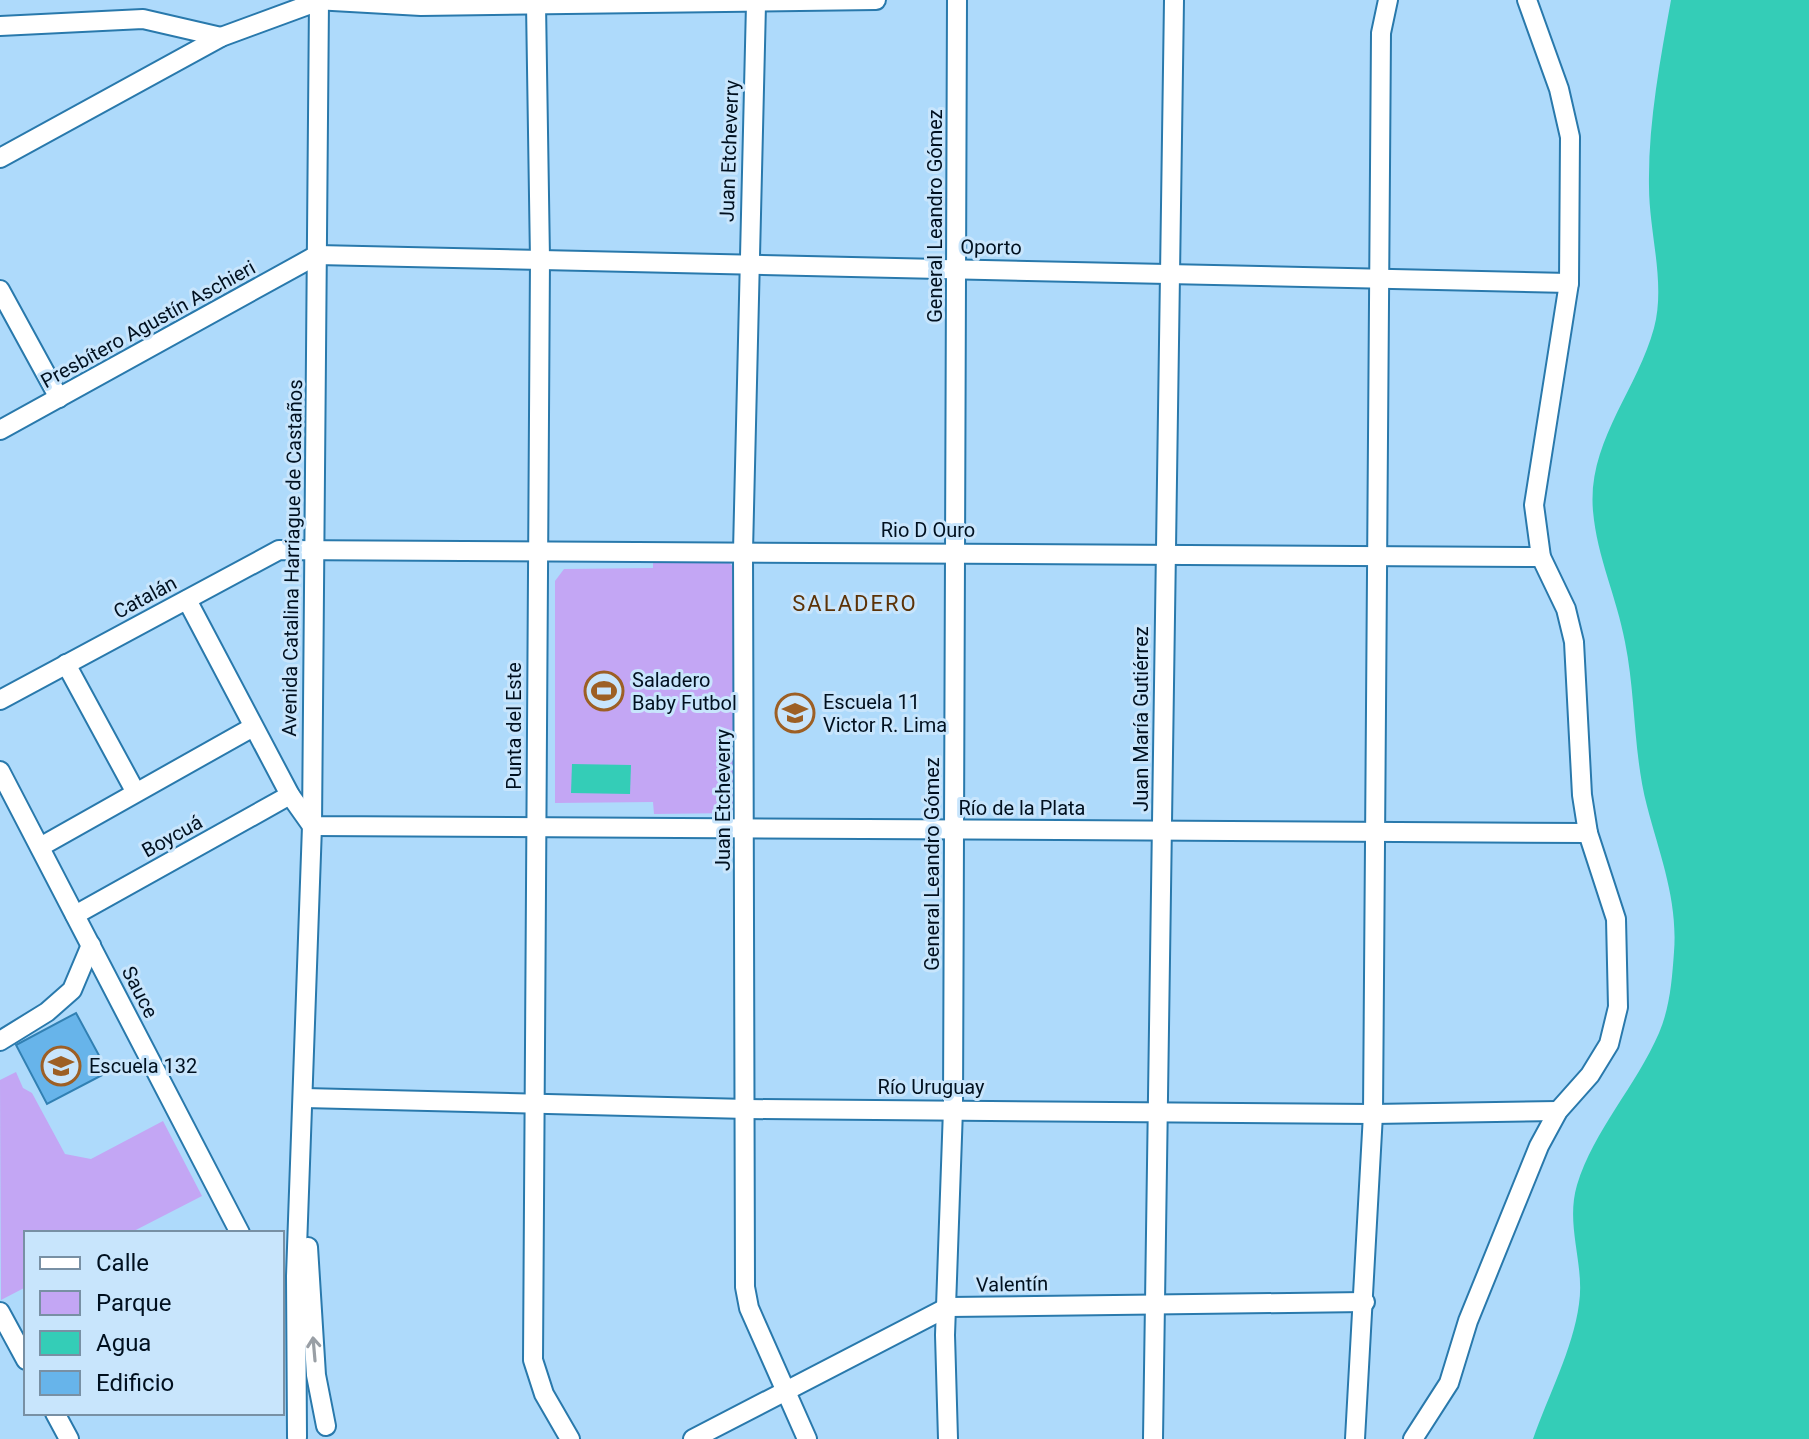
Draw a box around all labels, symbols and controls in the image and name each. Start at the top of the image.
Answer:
street label: Juan Etcheverry [715,79,743,222]
street label: General Leandro Gómez [923,109,947,323]
street label: Oporto [960,234,1022,260]
street label: Presbítero Agustín Aschieri [37,255,259,393]
street label: Avenida Catalina Harriague de Castaños [277,379,307,737]
street label: Rio D Ouro [881,518,975,542]
street label: Catalán [109,570,181,624]
district label: SALADERO [792,591,918,616]
street label: Juan María Gutiérrez [1129,626,1153,812]
street label: Punta del Este [502,662,526,790]
place label: Saladero Baby Futbol [632,668,737,715]
sports icon: Saladero Baby Futbol [583,670,625,712]
place label: Escuela 11 Victor R. Lima [823,690,947,737]
school or university icon: Escuela 11 Victor R. Lima [774,692,816,734]
street label: Juan Etcheverry [711,728,735,871]
street label: General Leandro Gómez [920,757,944,971]
street label: Río de la Plata [959,796,1085,820]
street label: Boycuá [138,810,206,862]
street label: Sauce [117,962,163,1022]
school or university icon: Escuela 132 [40,1045,82,1087]
place label: Escuela 132 [89,1054,197,1078]
street label: Río Uruguay [878,1075,985,1099]
legend [24,1231,284,1415]
text: Calle [96,1249,149,1277]
street label: Valentín [976,1271,1048,1297]
text: Parque [96,1289,172,1317]
text: Agua [96,1329,151,1357]
one-way arrow [306,1336,321,1363]
text: Edificio [96,1369,174,1397]

